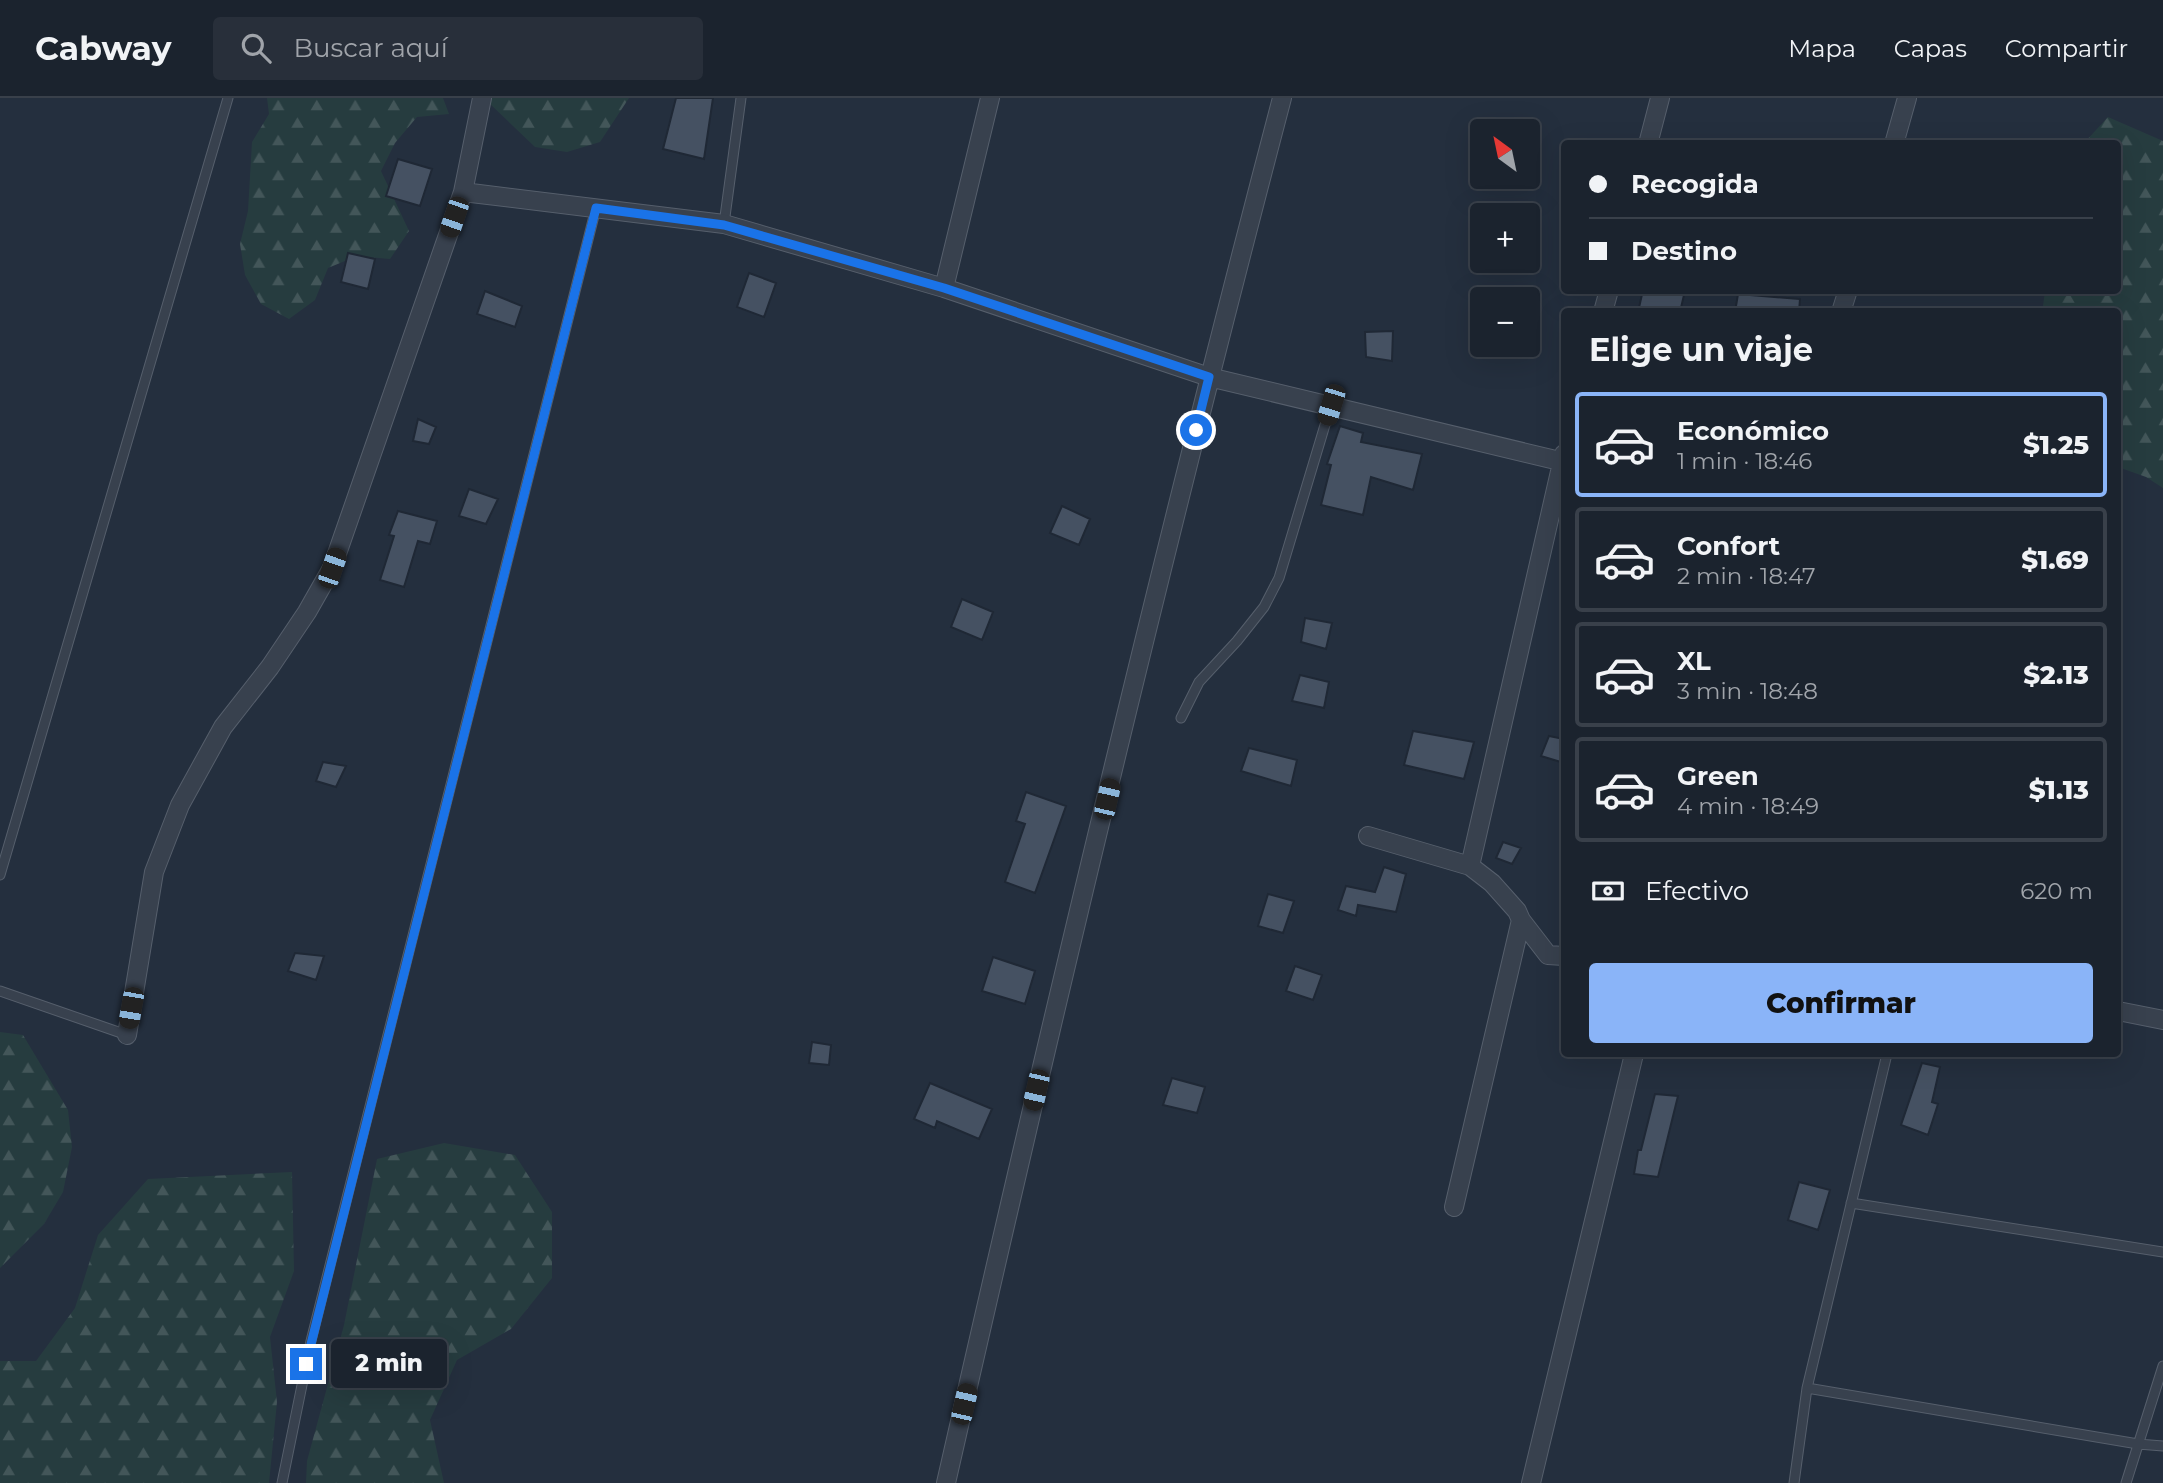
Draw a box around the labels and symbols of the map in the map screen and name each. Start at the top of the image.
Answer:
north arrow [1470,119,1540,189]
car [438,194,471,240]
car [1315,382,1348,428]
route start [1180,414,1212,446]
car [316,545,349,591]
car [1093,776,1122,822]
car [118,985,145,1031]
car [1022,1067,1051,1113]
callout: 2 min [330,1340,446,1388]
route end [290,1348,322,1380]
car [950,1381,979,1427]

